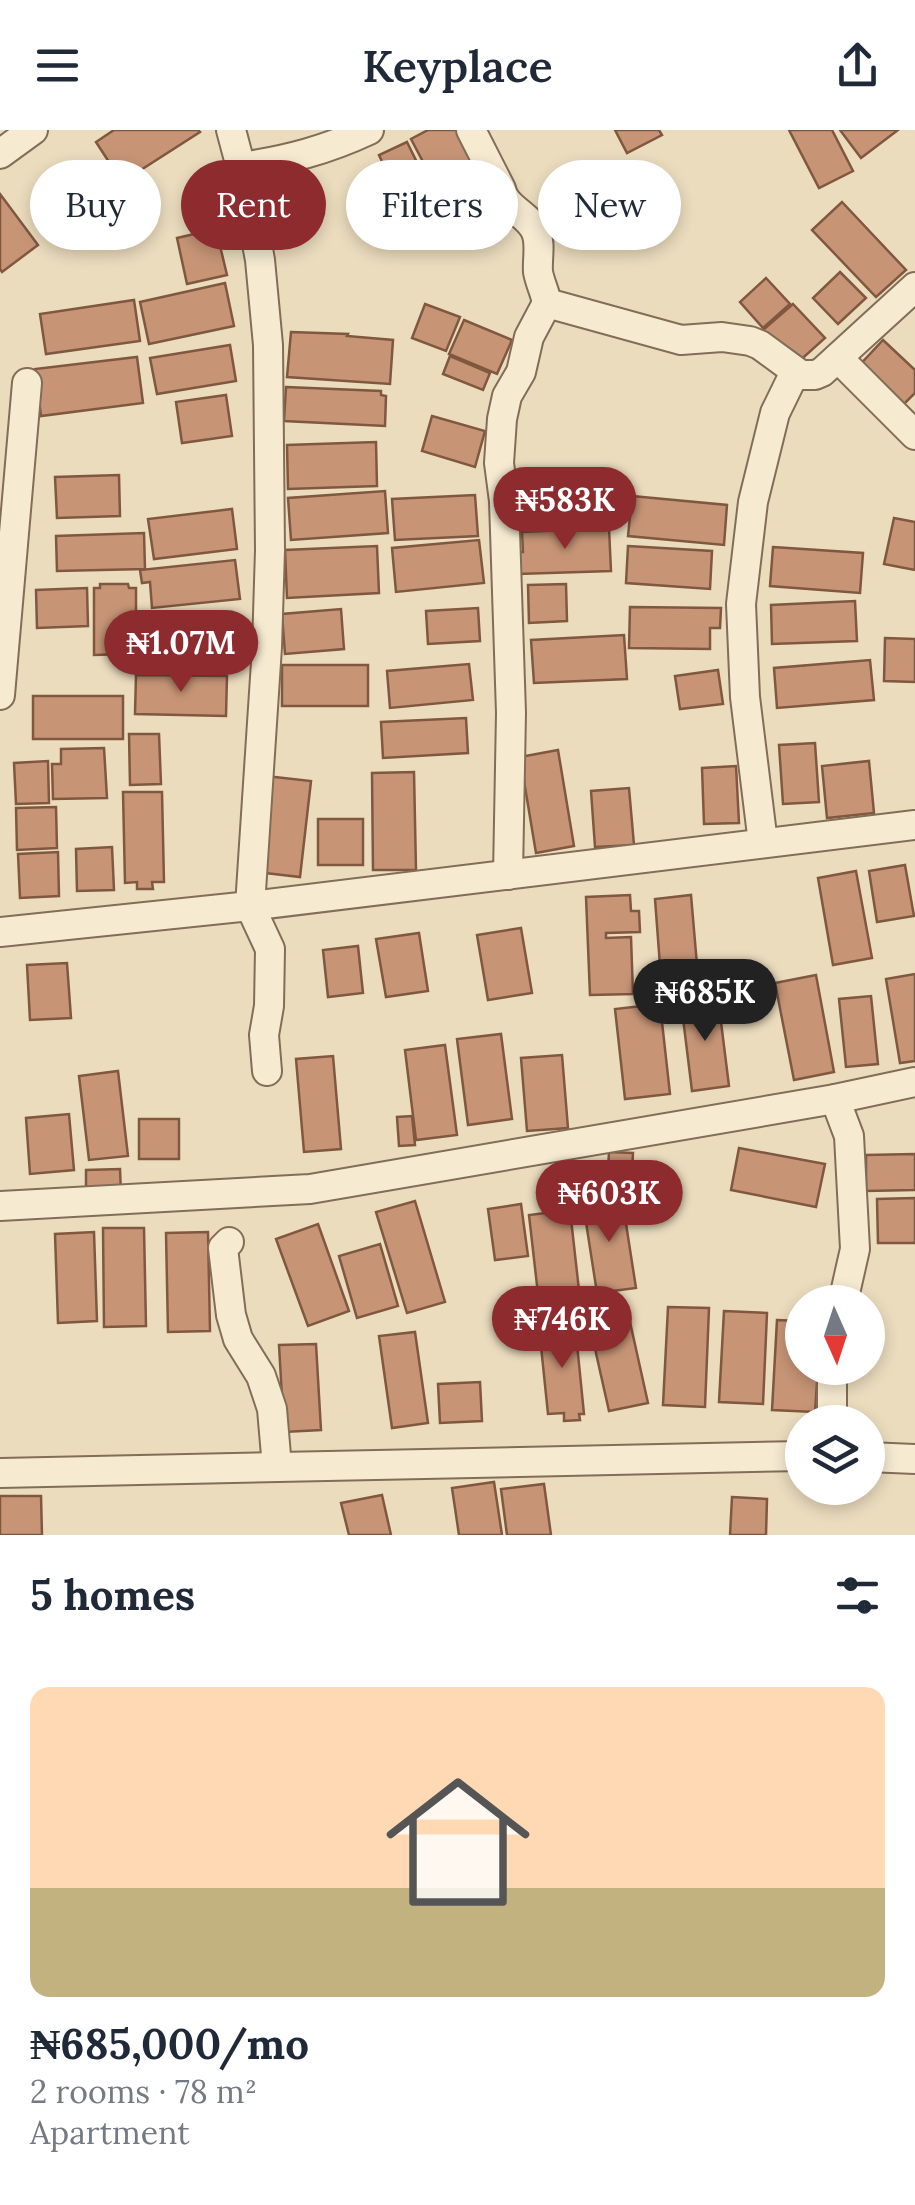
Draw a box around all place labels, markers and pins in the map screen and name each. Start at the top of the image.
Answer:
pin: ₦583K [495,467,635,552]
pin: ₦1.07M [100,610,262,695]
pin: ₦685K [635,959,775,1044]
pin: ₦603K [539,1160,679,1245]
pin: ₦746K [492,1286,632,1371]

